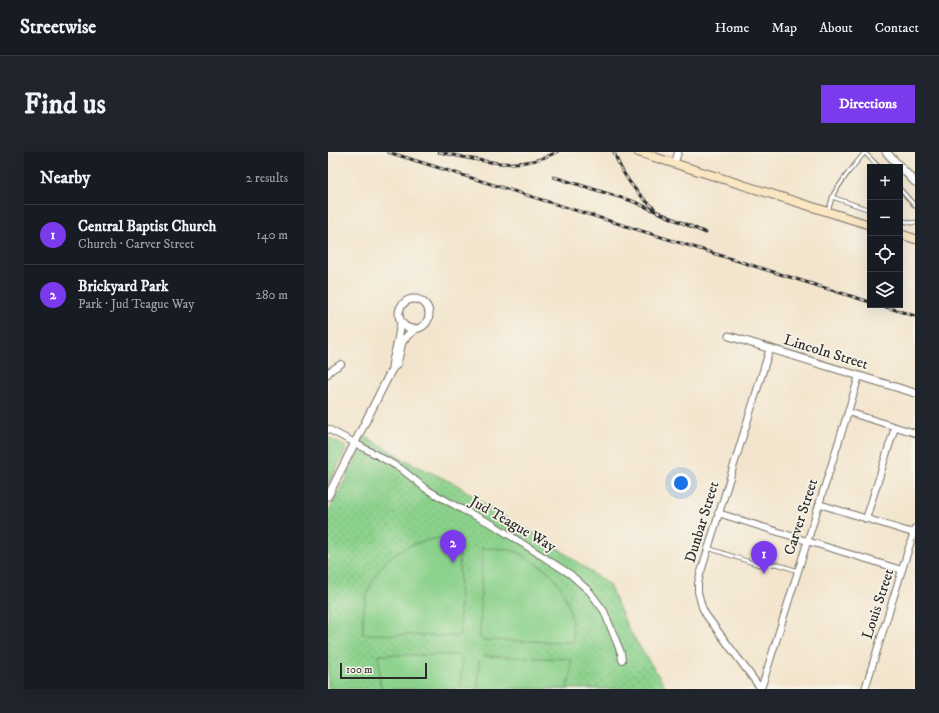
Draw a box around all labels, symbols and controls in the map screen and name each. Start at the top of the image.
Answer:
text: Streetwise [20,16,96,39]
text: Home [715,19,749,37]
text: Map [771,19,797,37]
text: About [819,19,853,37]
text: Contact [875,19,919,37]
button: Directions [821,85,915,123]
text: Find us [24,87,106,122]
map controls [867,164,903,308]
button: + [867,164,903,200]
text: Nearby [40,167,90,189]
text: 2 results [246,170,288,186]
button: − [867,200,903,236]
text: Central Baptist Church [78,217,216,236]
text: 1 [51,227,55,243]
text: 140 m [256,227,288,243]
text: Church · Carver Street [78,236,194,252]
button: locate [867,236,903,272]
button: layers [867,272,903,308]
text: Brickyard Park [78,277,169,296]
text: 2 [50,287,56,303]
text: 280 m [256,287,288,303]
text: Park · Jud Teague Way [78,296,194,312]
street label: Lincoln Street [782,330,871,374]
your location [671,473,691,493]
street label: Carver Street [780,476,822,558]
street label: Dunbar Street [681,479,723,565]
street label: Jud Teague Way [465,491,560,557]
pin: 2 [440,530,466,563]
pin: 1 [751,541,777,574]
street label: Louis Street [858,566,898,642]
scale bar [340,661,427,680]
text: 100 m [346,663,372,677]

